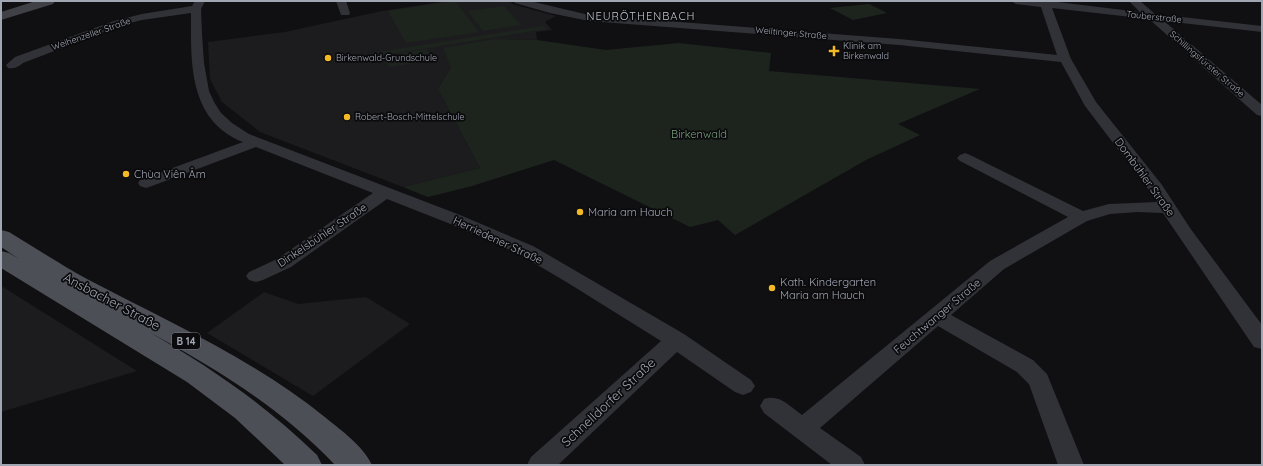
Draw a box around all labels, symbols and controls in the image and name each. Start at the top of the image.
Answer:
street label: Tauberstraße [1126,8,1182,25]
district label: NEURÖTHENBACH [586,9,696,23]
street label: Weihenzeller Straße [50,15,132,52]
street label: Weiltinger Straße [755,24,827,41]
street label: Schillingsfürster Straße [1168,28,1247,99]
place label: Klinik am Birkenwald [843,40,889,61]
marker: Klinik am Birkenwald [828,45,840,57]
place label: Birkenwald-Grundschule [336,52,437,63]
marker: Birkenwald-Grundschule [323,53,333,63]
place label: Robert-Bosch-Mittelschule [355,111,465,122]
marker: Robert-Bosch-Mittelschule [342,112,352,122]
park label: Birkenwald [671,127,727,141]
street label: Dombühler Straße [1112,135,1178,219]
place label: Chùa Viên Âm [134,167,206,181]
marker: Chùa Viên Âm [121,169,131,179]
street label: Dinkelsbühler Straße [275,200,369,270]
place label: Maria am Hauch [588,205,672,219]
marker: Maria am Hauch [575,207,585,217]
street label: Herriedener Straße [451,213,545,267]
street label: Ansbacher Straße [61,269,163,333]
place label: Kath. Kindergarten Maria am Hauch [780,275,876,302]
street label: Feuchtwanger Straße [890,275,984,357]
marker: Kath. Kindergarten Maria am Hauch [767,283,777,293]
road number: B 14 [172,333,200,349]
street label: Schnelldorfer Straße [558,354,658,450]

